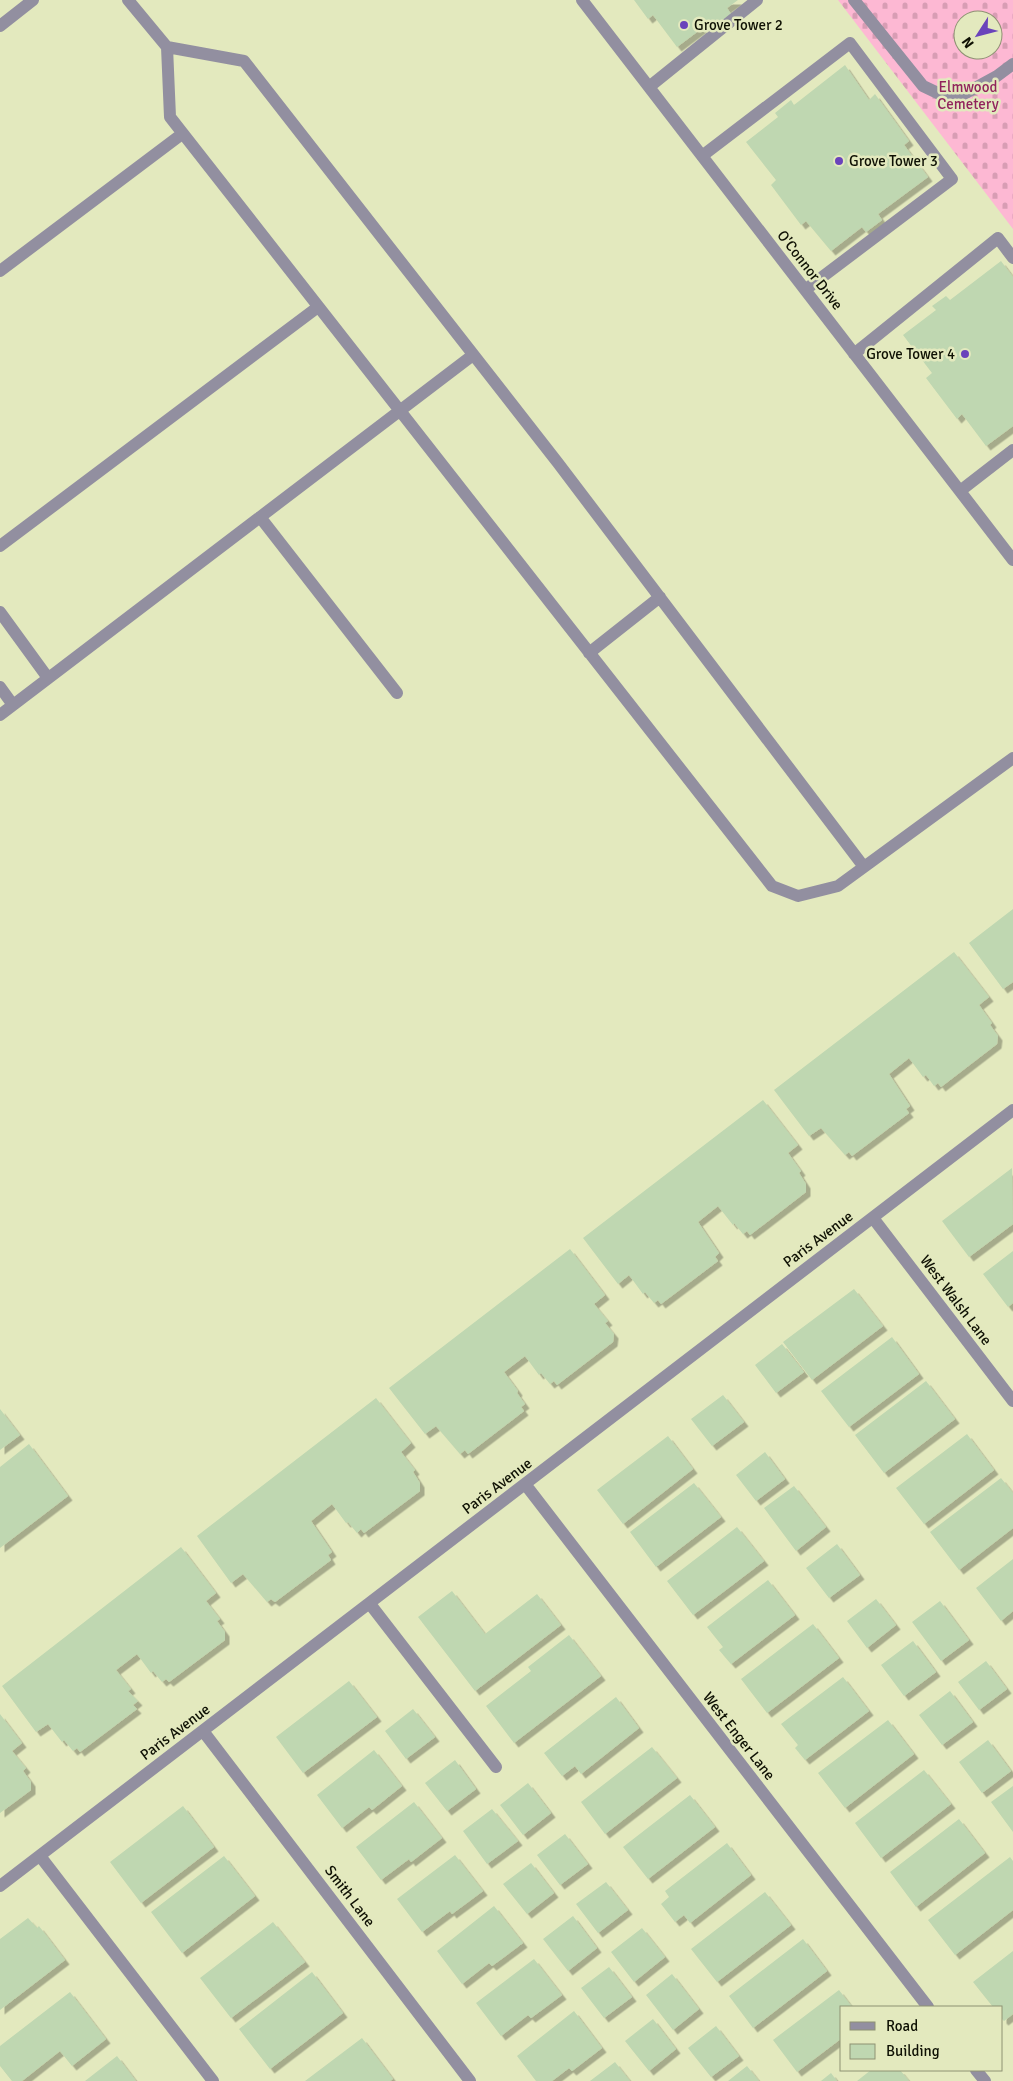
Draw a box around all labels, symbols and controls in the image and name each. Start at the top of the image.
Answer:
north arrow [953,10,1003,60]
place label: Grove Tower 2 [694,16,783,34]
marker: Grove Tower 2 [678,19,690,31]
text: N [958,33,978,51]
park label: Elmwood Cemetery [937,78,999,113]
place label: Grove Tower 3 [849,152,938,170]
marker: Grove Tower 3 [833,155,845,167]
street label: O'Connor Drive [773,227,847,313]
place label: Grove Tower 4 [866,345,955,363]
marker: Grove Tower 4 [959,348,971,360]
street label: Paris Avenue [780,1207,856,1271]
street label: West Walsh Lane [916,1251,996,1349]
street label: Paris Avenue [459,1454,535,1518]
street label: West Enger Lane [699,1688,779,1784]
street label: Paris Avenue [137,1700,213,1764]
street label: Smith Lane [321,1862,379,1930]
legend [840,2006,1003,2071]
text: Road [886,2017,918,2035]
text: Building [886,2042,940,2060]

